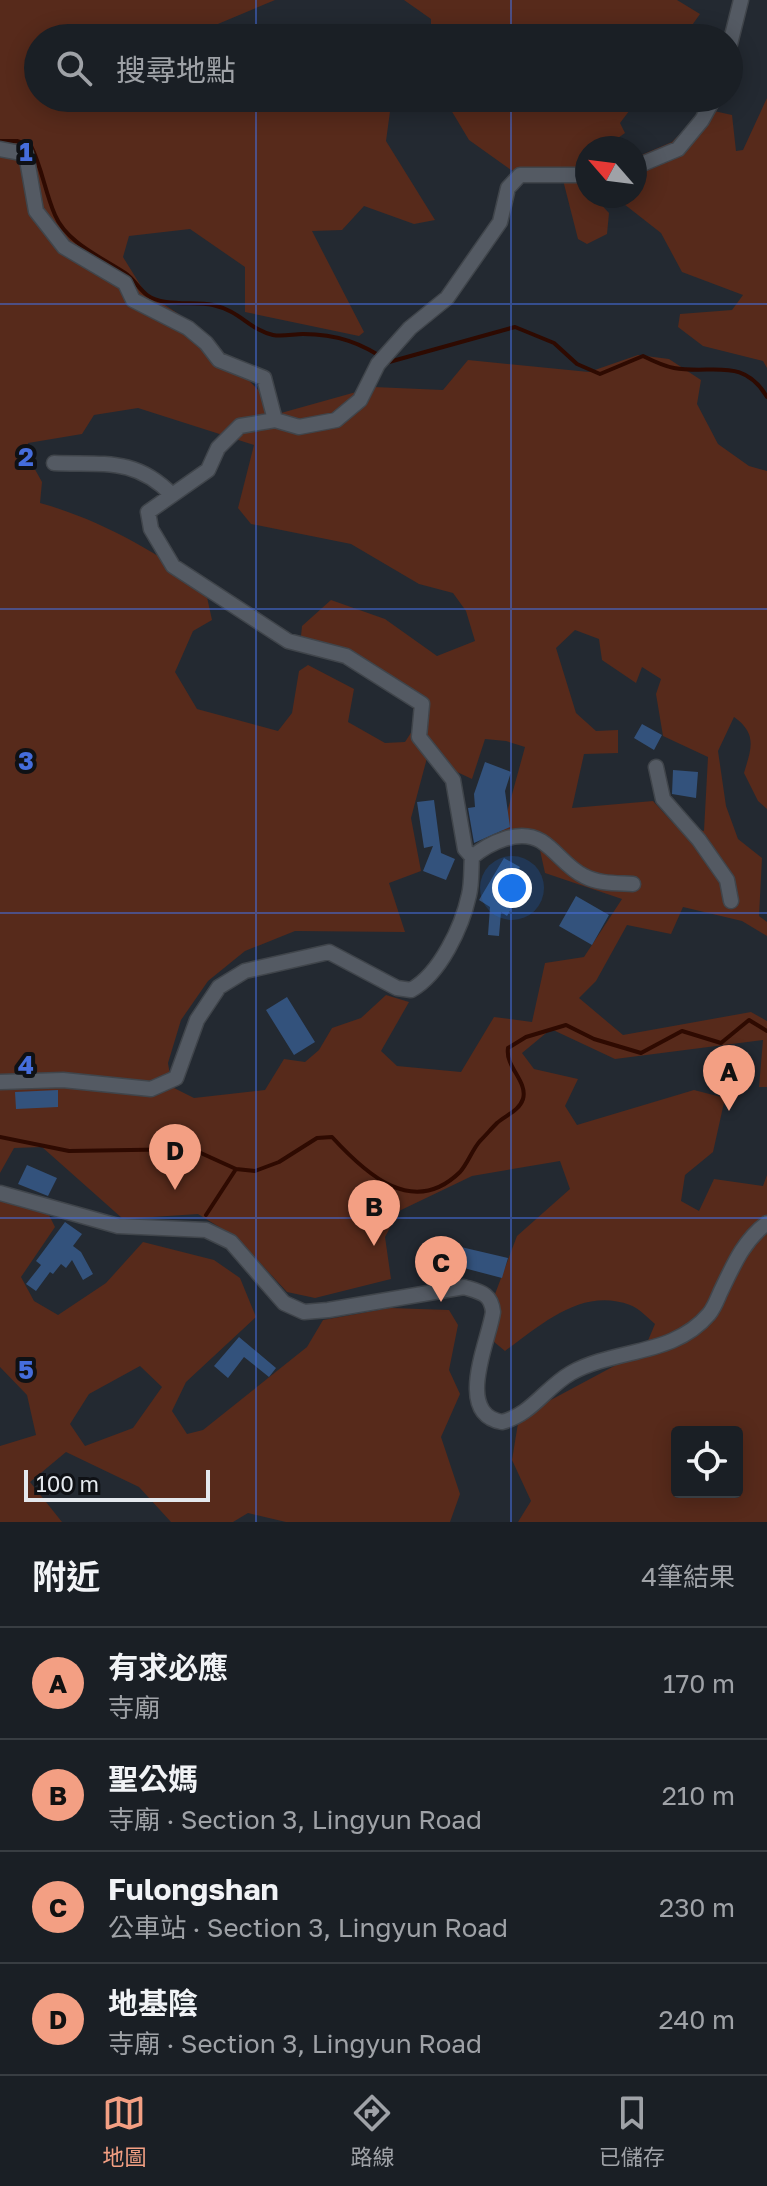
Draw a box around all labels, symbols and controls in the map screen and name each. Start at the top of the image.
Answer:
search box [24,24,743,112]
icon: search [52,46,96,90]
text: 搜尋地點 [116,52,236,88]
text: 1 [19,136,33,167]
north arrow [575,136,647,208]
text: 2 [18,441,34,472]
text: 3 [18,745,34,776]
your location [492,868,532,908]
pin: A [703,1045,755,1111]
text: 4 [18,1049,34,1080]
pin: D [149,1124,201,1190]
pin: B [348,1180,400,1246]
pin: C [415,1236,467,1302]
text: 5 [18,1354,34,1385]
map controls [671,1426,743,1498]
button: locate [671,1426,743,1498]
scale bar [24,1466,210,1502]
text: 100 m [36,1470,99,1497]
text: 附近 [32,1556,100,1596]
text: 4筆結果 [641,1561,735,1592]
text: 有求必應 [108,1649,228,1685]
text: A [49,1668,67,1699]
text: 170 m [663,1668,735,1699]
text: 寺廟 [108,1692,160,1723]
text: 聖公媽 [108,1761,198,1797]
text: B [49,1780,67,1811]
text: 210 m [662,1780,735,1811]
text: 寺廟 · Section 3, Lingyun Road [108,1804,482,1835]
text: Fulongshan [108,1871,279,1907]
text: C [49,1892,67,1923]
text: 230 m [659,1892,735,1923]
text: 公車站 · Section 3, Lingyun Road [108,1912,508,1943]
text: 地基陰 [108,1985,198,2021]
text: D [49,2004,67,2035]
text: 240 m [658,2004,735,2035]
text: 寺廟 · Section 3, Lingyun Road [108,2028,482,2059]
tab: 地圖 [102,2091,146,2171]
tab: 路線 [350,2091,395,2171]
tab: 已儲存 [599,2091,665,2171]

